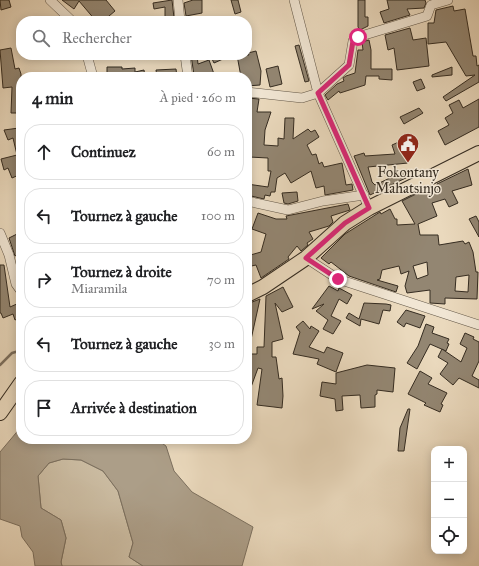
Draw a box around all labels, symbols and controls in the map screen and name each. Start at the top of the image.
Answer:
search box [16,16,252,60]
icon: search [30,27,52,49]
route start [349,28,367,46]
text: Rechercher [62,29,132,47]
text: 4 min [32,88,73,109]
text: À pied · 260 m [160,90,236,106]
public building icon: Fokontany Mahatsinjo [395,131,421,164]
icon: ahead [33,141,55,163]
text: Continuez [71,143,136,161]
text: 60 m [207,144,235,160]
place label: Fokontany Mahatsinjo [375,164,441,197]
icon: left [33,205,55,227]
text: Tournez à gauche [71,207,178,225]
text: 100 m [201,208,235,224]
text: Tournez à droite [71,263,172,281]
icon: right [33,269,55,291]
route end [329,270,347,288]
text: 70 m [207,272,235,288]
text: Miaramila [71,281,127,297]
icon: left [33,333,55,355]
text: Tournez à gauche [71,335,178,353]
text: 30 m [209,336,235,352]
icon: arrive [33,397,55,419]
text: Arrivée à destination [71,399,197,417]
map controls [431,446,467,554]
button: + [431,446,467,482]
button: − [431,482,467,518]
button: locate [431,518,467,554]

